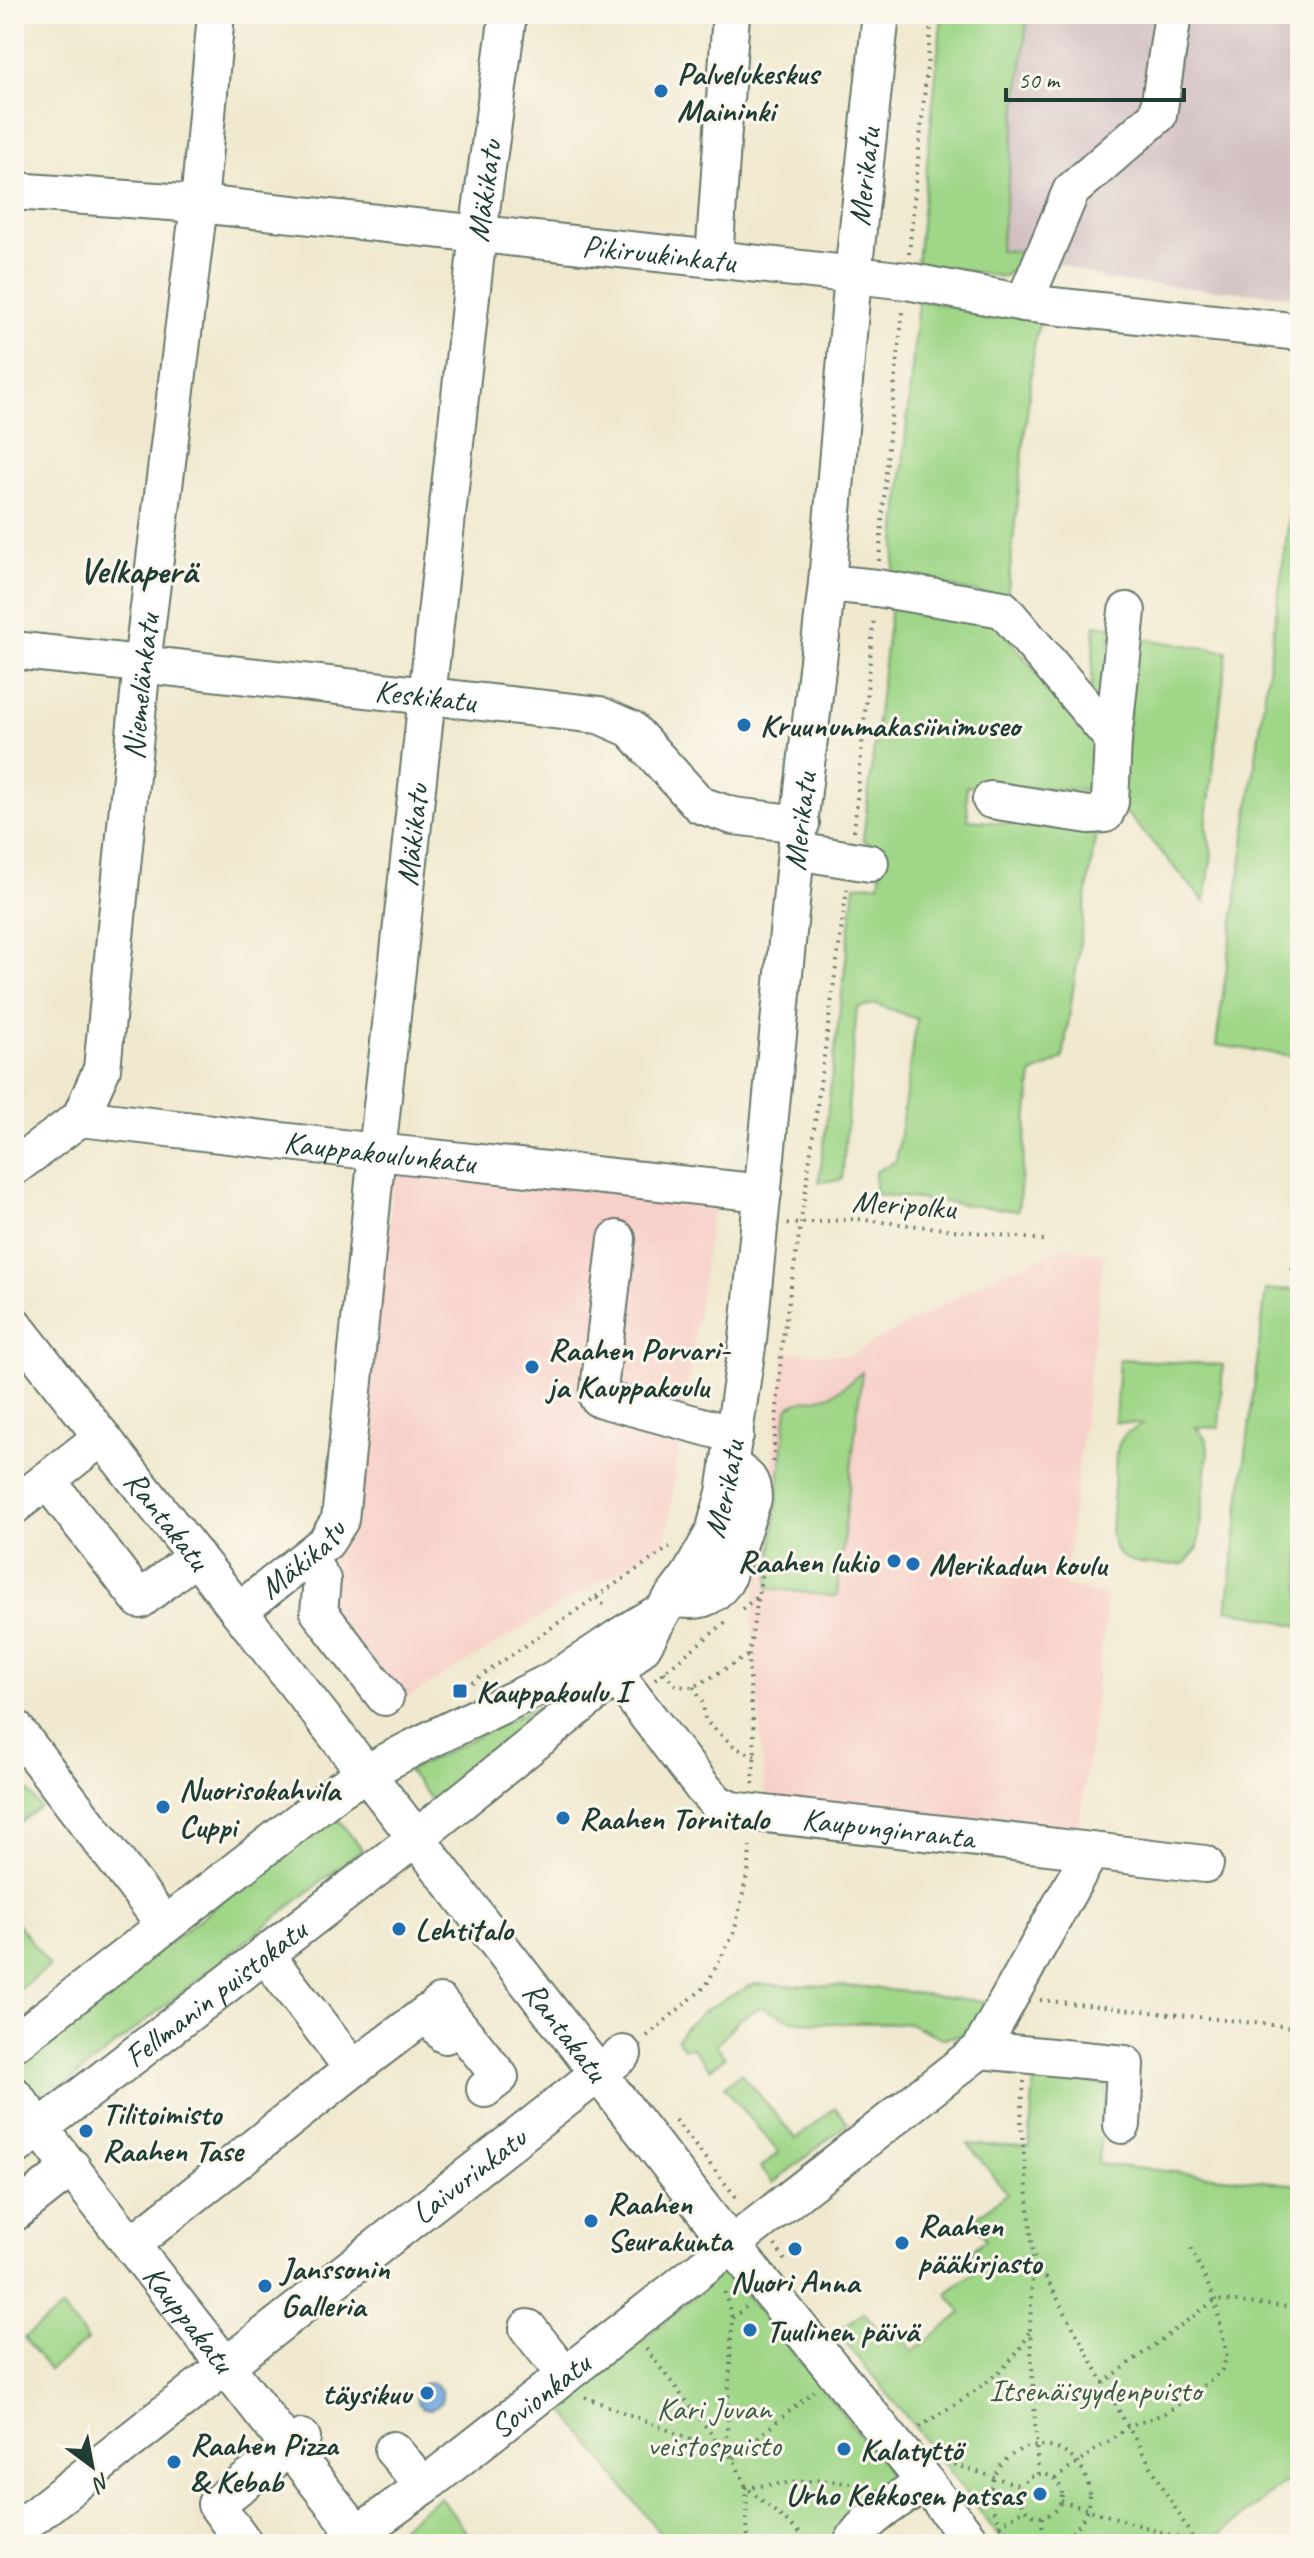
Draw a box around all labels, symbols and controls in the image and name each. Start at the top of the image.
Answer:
scale bar [1006,52,1184,102]
place label: Palvelukeskus Maininki [677,53,821,131]
text: 50 m [1018,65,1061,95]
marker: Palvelukeskus Maininki [652,82,670,100]
street label: Merikatu [838,124,890,228]
street label: Mäkikatu [457,136,512,244]
street label: Pikiruukinkatu [580,225,740,283]
district label: Velkaperä [79,548,201,594]
street label: Niemelänkatu [113,609,169,762]
street label: Keskikatu [373,670,480,722]
place label: Kruununmakasiinimuseo [760,705,1023,746]
marker: Kruununmakasiinimuseo [735,716,753,734]
street label: Merikatu [774,768,826,872]
street label: Mäkikatu [386,780,439,888]
street label: Kauppakoulunkatu [282,1122,480,1184]
street label: Meripolku [851,1180,959,1229]
place label: Raahen Porvari- ja Kauppakoulu [545,1329,731,1407]
marker: Raahen Porvari- ja Kauppakoulu [523,1358,541,1376]
street label: Merikatu [693,1436,754,1542]
street label: Rantakatu [115,1462,220,1580]
street label: Mäkikatu [251,1511,357,1608]
place label: Raahen lukio [738,1541,880,1582]
place label: Merikadun koulu [929,1544,1108,1585]
marker: Raahen lukio [885,1552,903,1570]
marker: Merikadun koulu [904,1555,922,1573]
place label: Kauppakoulu I [476,1671,635,1712]
marker: Kauppakoulu I [451,1682,469,1700]
place label: Nuorisokahvila Cuppi [179,1769,343,1847]
marker: Nuorisokahvila Cuppi [154,1798,172,1816]
place label: Raahen Tornitalo [579,1798,771,1839]
street label: Kaupunginranta [800,1798,980,1859]
marker: Raahen Tornitalo [554,1809,572,1827]
street label: Fellmanin puistokatu [116,1909,317,2077]
place label: Lehtitalo [415,1909,515,1950]
marker: Lehtitalo [390,1920,408,1938]
street label: Rantakatu [513,1973,618,2092]
place label: Tilitoimisto Raahen Tase [102,2093,245,2171]
street label: Laivurinkatu [403,2116,536,2233]
marker: Tilitoimisto Raahen Tase [77,2122,95,2140]
place label: Raahen Seurakunta [607,2183,735,2261]
place label: Raahen pääkirjasto [918,2205,1044,2283]
marker: Raahen Seurakunta [582,2212,600,2230]
marker: Raahen pääkirjasto [893,2234,911,2252]
marker: Nuori Anna [786,2240,804,2258]
place label: Janssonin Galleria [279,2248,391,2326]
street label: Kauppakatu [134,2257,245,2383]
place label: Nuori Anna [731,2261,862,2302]
marker: Janssonin Galleria [256,2277,274,2295]
place label: Tuulinen päivä [766,2310,921,2351]
marker: Tuulinen päivä [741,2321,759,2339]
street label: Sovionkatu [481,2342,601,2448]
park label: Itsenäisyydenpuisto [989,2370,1205,2411]
place label: täysikuu [322,2373,414,2414]
marker: täysikuu [418,2384,436,2402]
park label: Kari Juvan veistospuisto [647,2388,782,2466]
place label: Raahen Pizza & Kebab [190,2424,340,2502]
north arrow [52,2426,132,2506]
place label: Kalatyttö [860,2429,967,2470]
marker: Kalatyttö [835,2440,853,2458]
marker: Raahen Pizza & Kebab [165,2453,183,2471]
text: N [86,2467,115,2499]
place label: Urho Kekkosen patsas [785,2474,1027,2515]
marker: Urho Kekkosen patsas [1031,2485,1049,2503]

